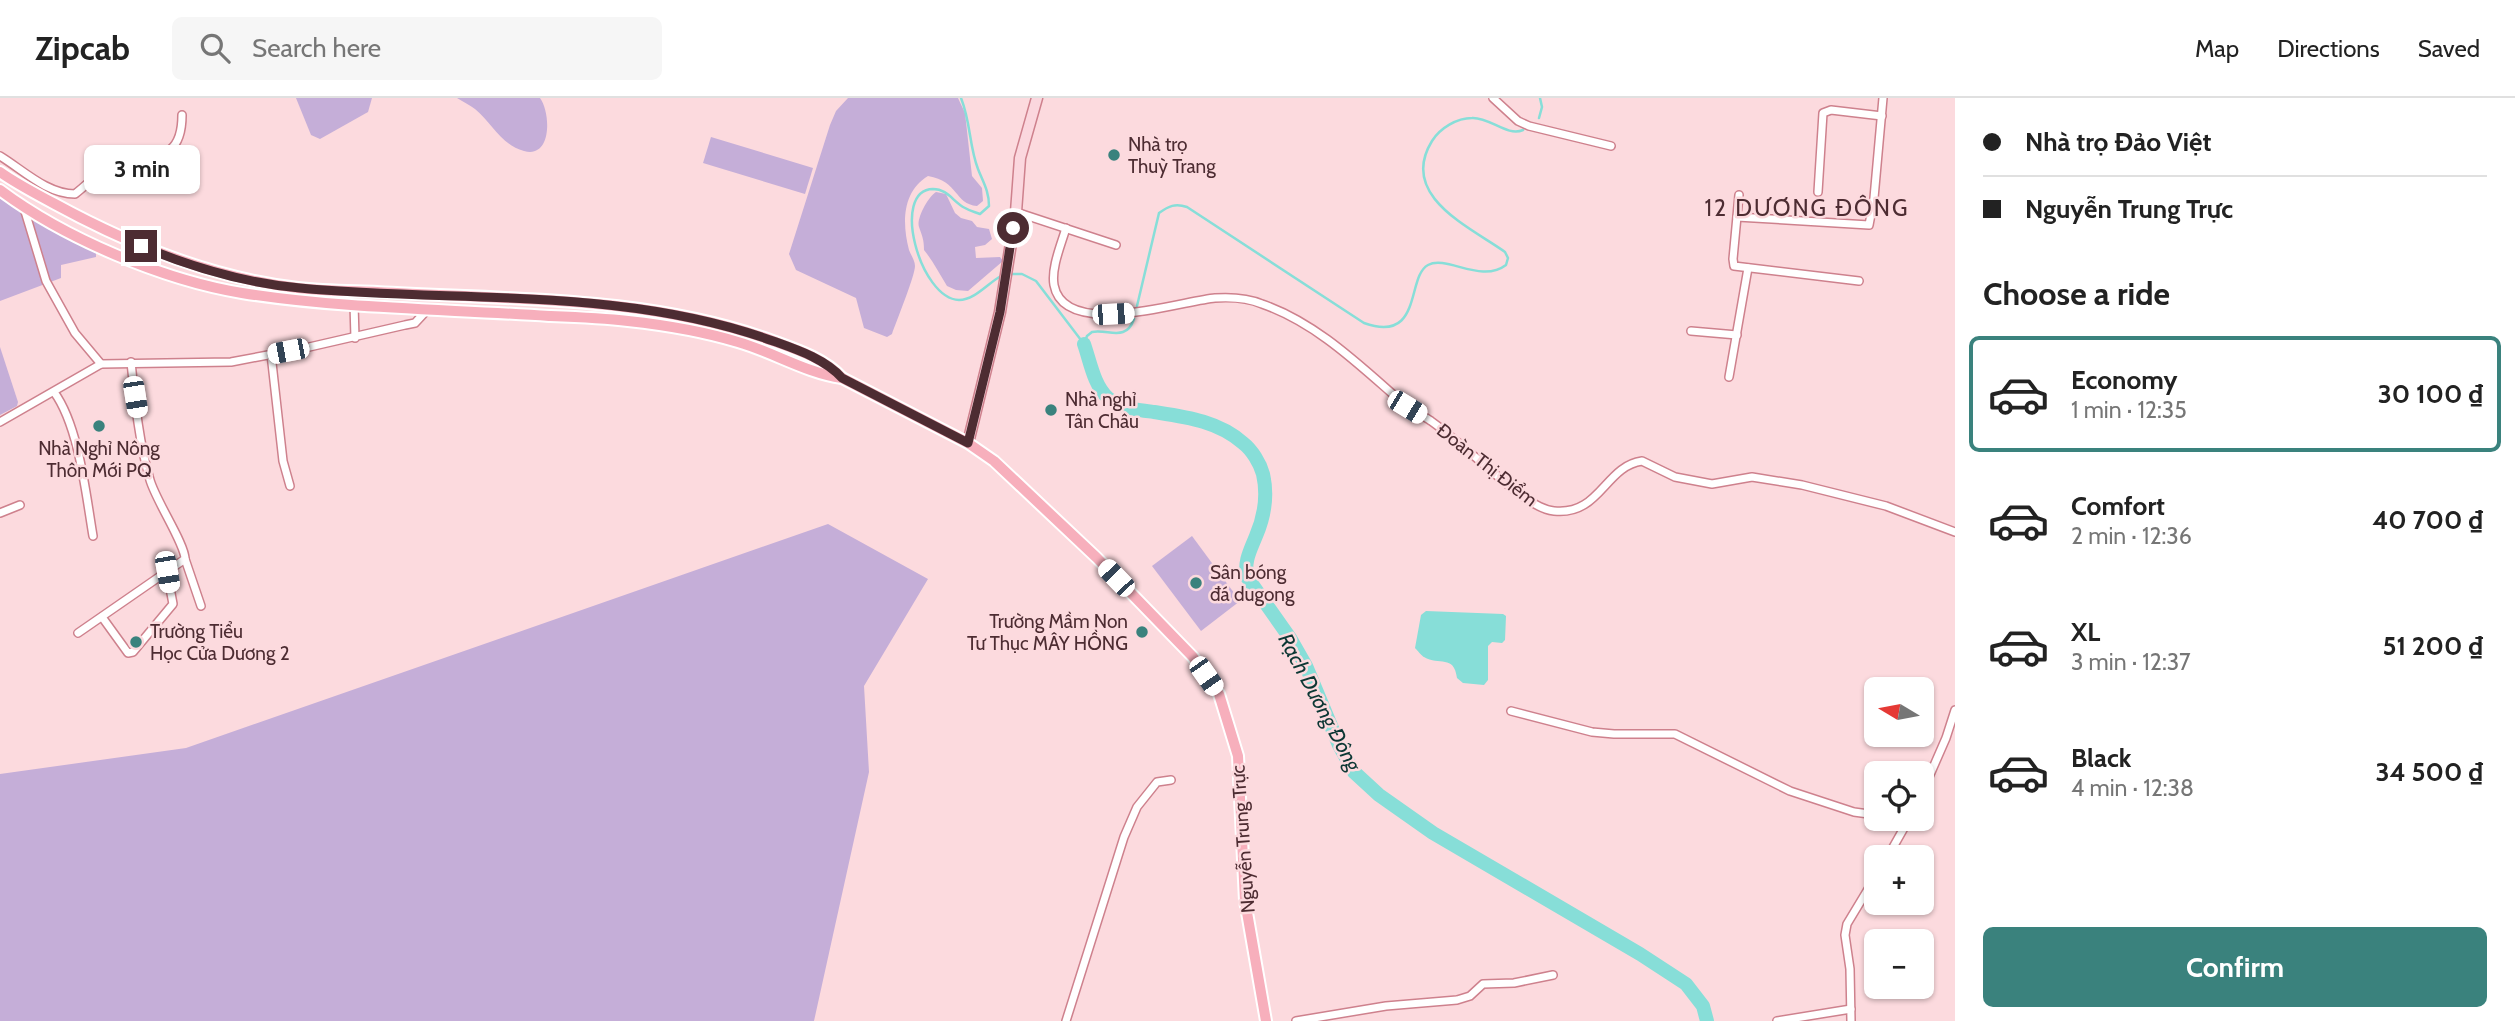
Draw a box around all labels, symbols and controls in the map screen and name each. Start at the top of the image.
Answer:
search box [172,17,662,80]
text: Zipcab [35,28,130,68]
icon: search [196,29,234,67]
text: Search here [252,32,381,64]
text: Map [2195,34,2239,63]
text: Directions [2277,34,2380,63]
text: Saved [2418,34,2480,63]
text: Nhà trọ Đảo Việt [2025,126,2211,158]
place label: Nhà trọ Thuỳ Trang [1128,133,1216,178]
callout: 3 min [83,144,199,194]
marker: Nhà trọ Thuỳ Trang [1106,147,1122,163]
text: 3 min [114,155,170,183]
text: Nguyễn Trung Trực [2025,193,2233,225]
district label: 12 DƯƠNG ĐÔNG [1705,194,1909,222]
route start [997,212,1029,244]
route end [125,230,157,262]
text: Choose a ride [1983,274,2170,313]
car [1092,302,1135,326]
car [266,337,311,365]
icon: car [1987,363,2050,426]
text: Economy [2071,364,2177,396]
car [122,375,149,419]
text: 30 100 ₫ [2378,378,2483,410]
car [1384,387,1431,427]
place label: Nhà nghỉ Tân Châu [1065,388,1139,433]
text: 1 min · 12:35 [2071,396,2187,424]
marker: Nhà nghỉ Tân Châu [1043,402,1059,418]
marker: Nhà Nghỉ Nông Thôn Mới PQ [91,418,107,434]
street label: Đoàn Thị Điểm [1432,419,1542,511]
place label: Nhà Nghỉ Nông Thôn Mới PQ [38,437,160,482]
icon: car [1987,489,2050,552]
text: Comfort [2071,490,2165,522]
text: 40 700 ₫ [2372,504,2483,536]
text: 2 min · 12:36 [2071,522,2192,550]
car [154,549,181,595]
car [1094,556,1139,600]
place label: Sân bóng đá dugong [1210,561,1295,606]
marker: Sân bóng đá dugong [1188,575,1204,591]
place label: Trường Mầm Non Tư Thục MÂY HỒNG [967,610,1128,655]
icon: car [1987,615,2050,678]
text: XL [2071,616,2100,648]
place label: Trường Tiểu Học Cửa Dương 2 [150,620,290,665]
marker: Trường Mầm Non Tư Thục MÂY HỒNG [1134,624,1150,640]
water label: Rạch Dương Đông [1273,629,1367,776]
text: 51 200 ₫ [2382,630,2483,662]
marker: Trường Tiểu Học Cửa Dương 2 [128,634,144,650]
text: 3 min · 12:37 [2071,648,2191,676]
car [1186,653,1227,699]
north arrow [1864,677,1934,747]
map controls [1864,677,1934,999]
icon: car [1987,741,2050,804]
text: Black [2071,742,2131,774]
text: 34 500 ₫ [2376,756,2483,788]
button: locate [1864,761,1934,831]
street label: Nguyễn Trung Trực [1226,764,1260,914]
text: 4 min · 12:38 [2071,774,2194,802]
button: + [1864,845,1934,915]
button: Confirm [1983,927,2487,1007]
button: − [1864,929,1934,999]

